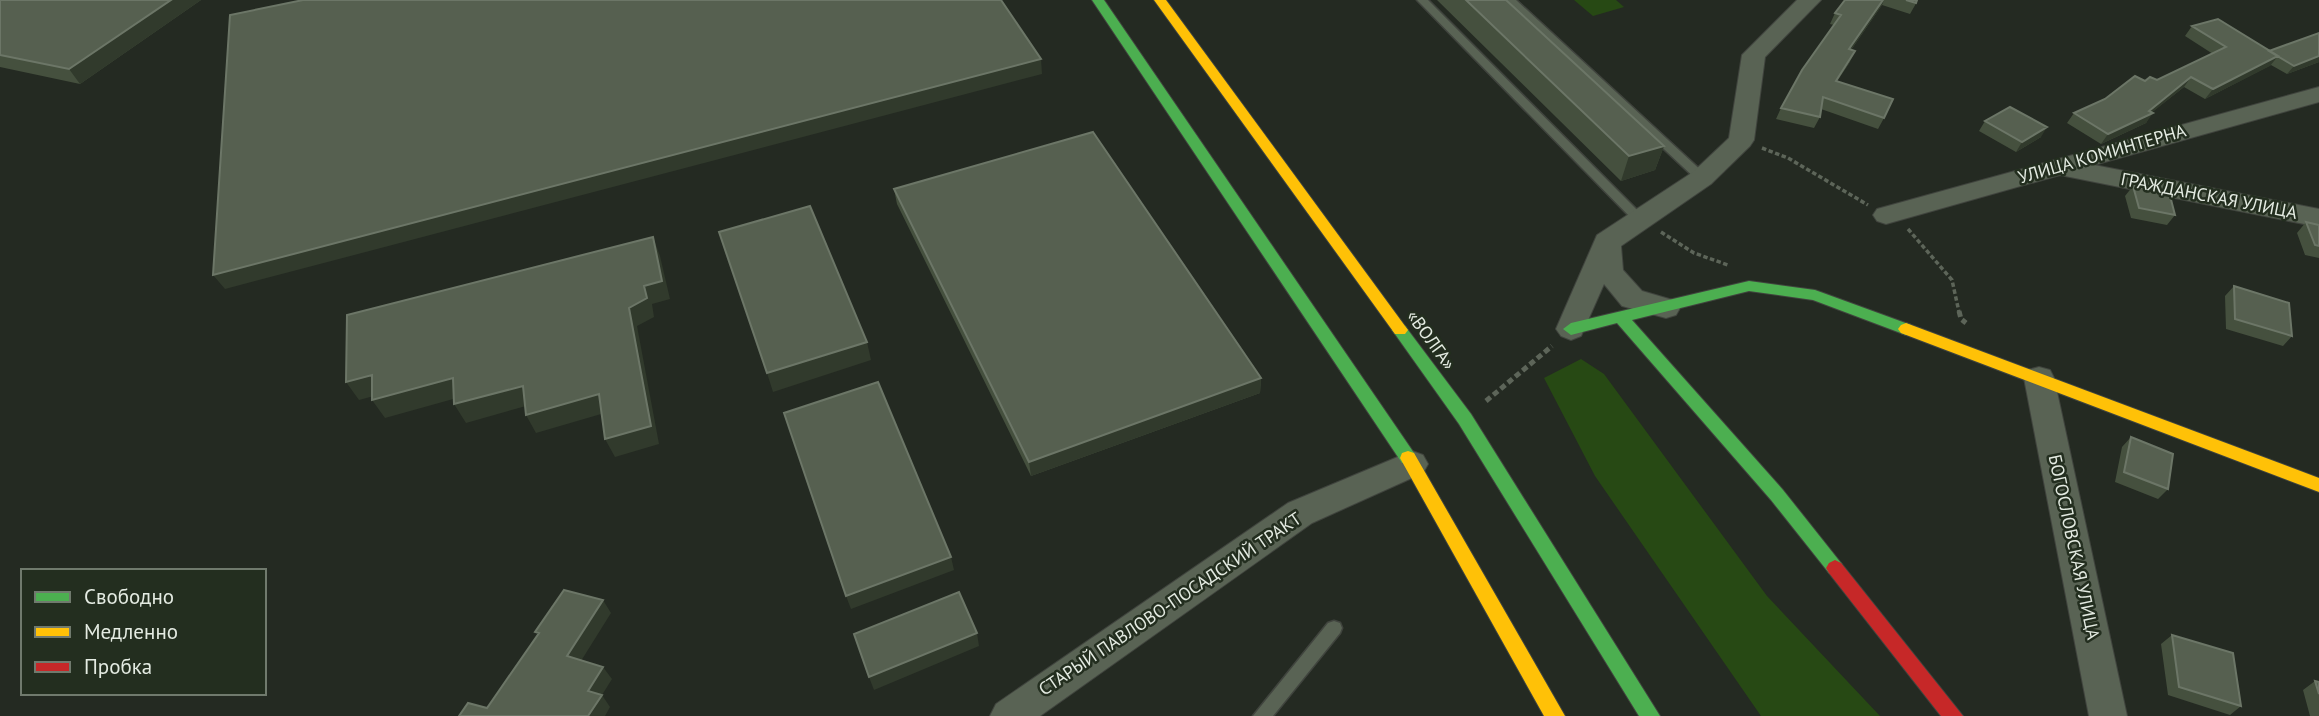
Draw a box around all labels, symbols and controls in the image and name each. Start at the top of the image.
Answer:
street label: УЛИЦА КОМИНТЕРНА [2015,118,2189,189]
street label: ГРАЖДАНСКАЯ УЛИЦА [2119,167,2300,224]
street label: «ВОЛГА» [1402,305,1461,374]
street label: БОГОСЛОВСКАЯ УЛИЦА [2044,452,2105,642]
street label: СТАРЫЙ ПАВЛОВО-ПОСАДСКИЙ ТРАКТ [1034,507,1306,700]
legend [21,569,266,695]
text: Свободно [84,583,174,610]
text: Медленно [84,618,178,645]
text: Пробка [84,653,152,680]

